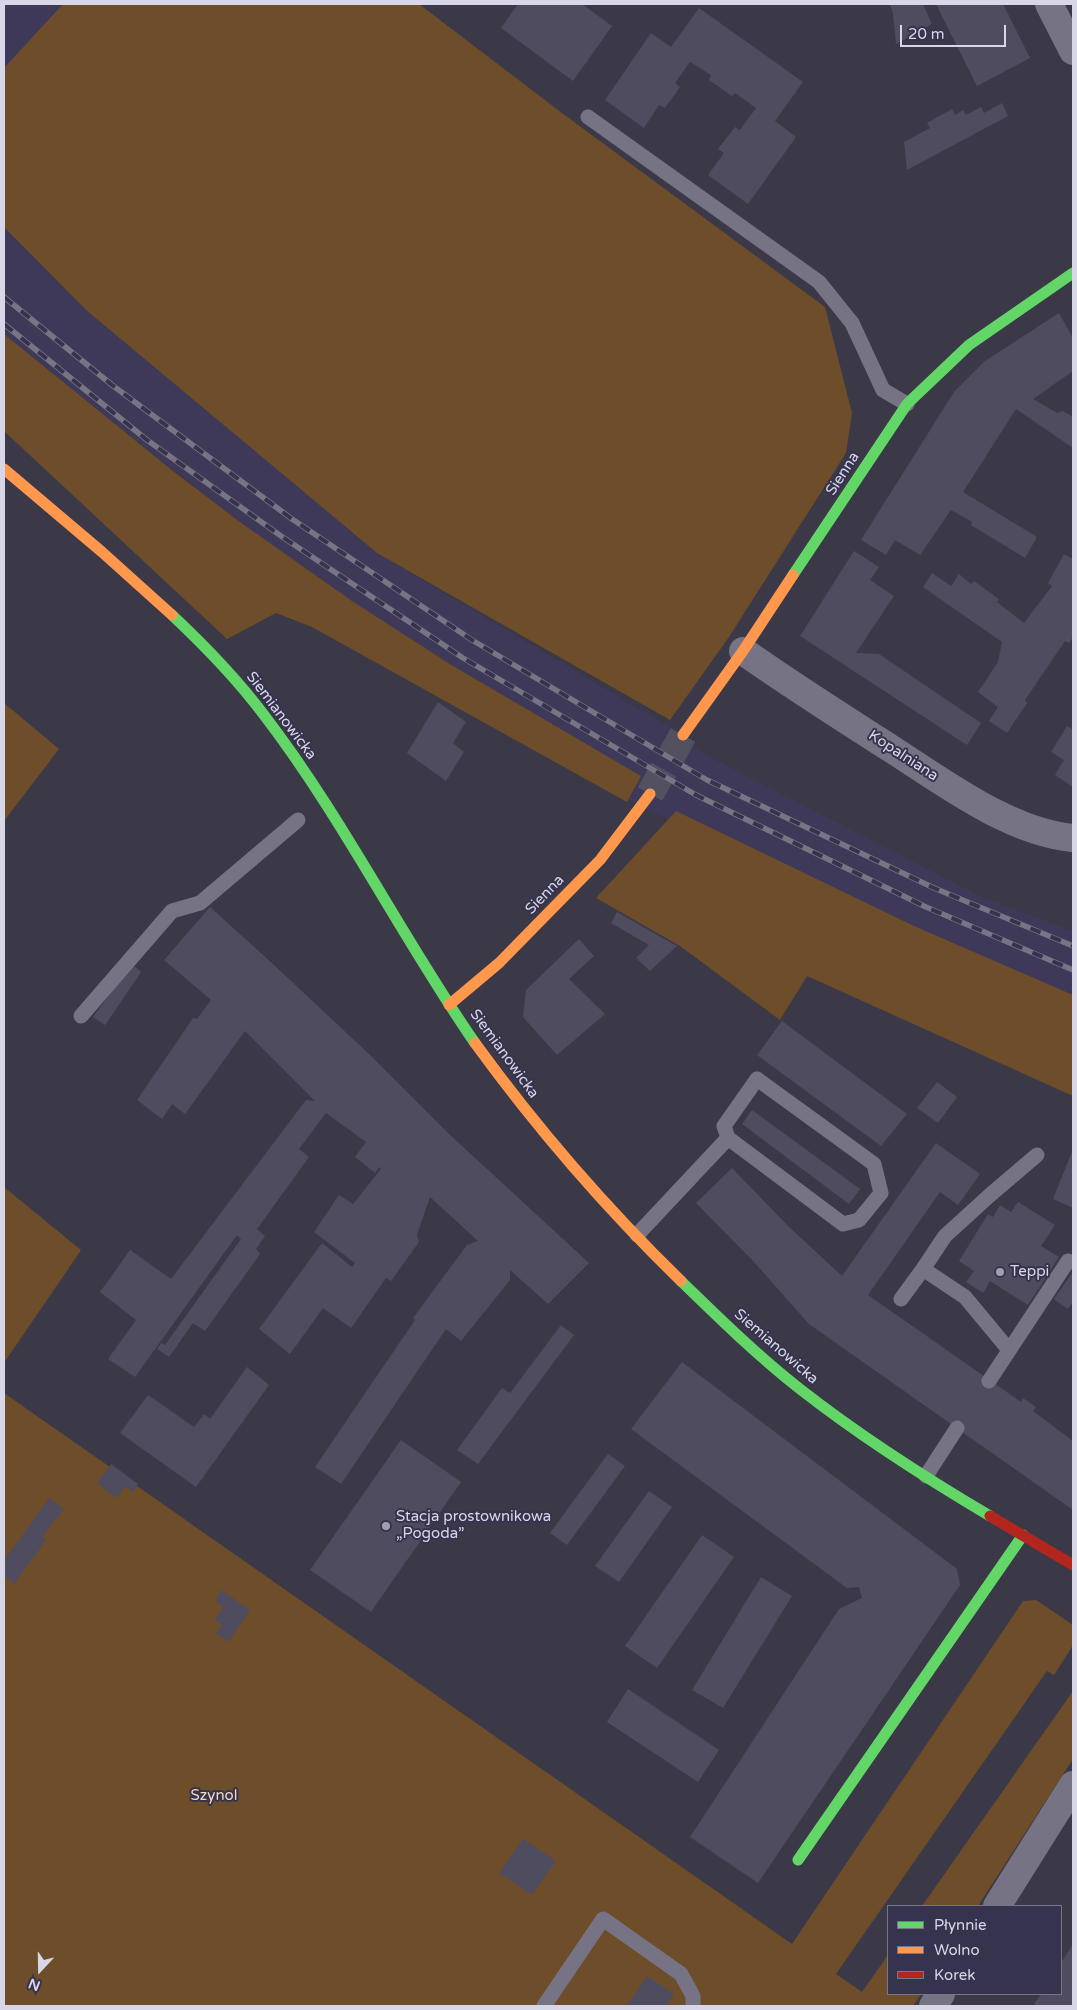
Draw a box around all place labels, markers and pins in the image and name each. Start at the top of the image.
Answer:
place label: Teppi [1010,1263,1049,1281]
marker: Teppi [994,1266,1006,1278]
place label: Stacja prostownikowa „Pogoda” [396,1508,551,1543]
marker: Stacja prostownikowa „Pogoda” [380,1520,392,1532]

